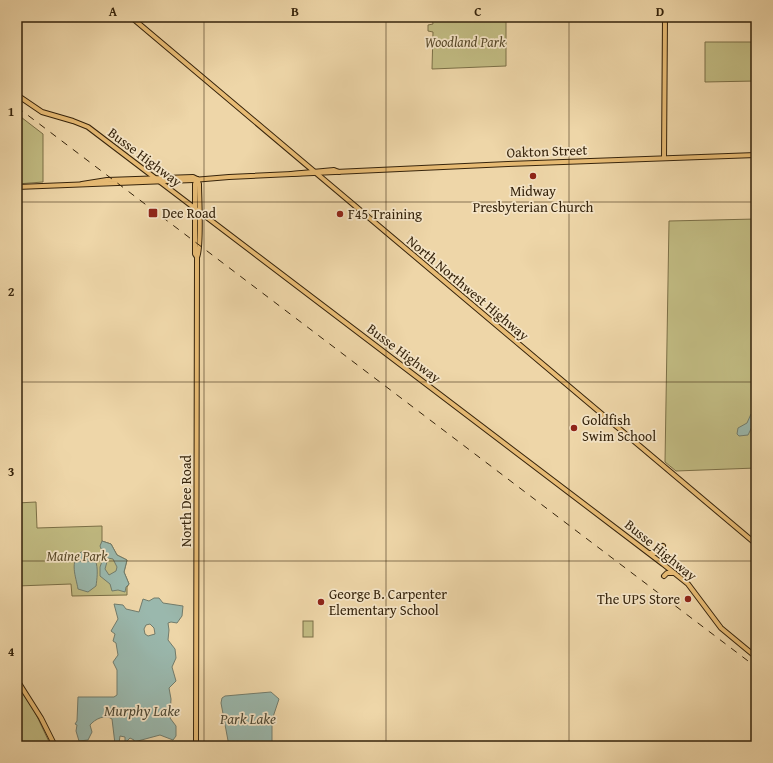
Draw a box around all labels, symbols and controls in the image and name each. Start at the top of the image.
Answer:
text: A [109,2,118,21]
text: B [291,2,299,21]
text: C [474,2,482,21]
text: D [656,2,664,21]
park label: Woodland Park [425,32,506,52]
text: 1 [8,102,14,121]
street label: Busse Highway [104,123,186,191]
street label: Oakton Street [506,140,588,162]
marker: Midway Presbyterian Church [528,171,538,181]
place label: Midway Presbyterian Church [473,181,593,217]
place label: Dee Road [162,203,217,223]
place label: F45 Training [348,204,422,224]
marker: Dee Road [147,207,159,219]
marker: F45 Training [335,209,345,219]
street label: North Northwest Highway [403,231,533,345]
text: 2 [8,282,15,301]
street label: Busse Highway [363,319,445,387]
place label: Goldfish Swim School [582,410,656,446]
marker: Goldfish Swim School [569,423,579,433]
street label: North Dee Road [176,454,196,547]
text: 3 [8,462,14,481]
street label: Busse Highway [621,515,701,585]
park label: Maine Park [47,546,108,566]
place label: George B. Carpenter Elementary School [329,584,447,620]
place label: The UPS Store [597,589,680,609]
marker: The UPS Store [683,594,693,604]
marker: George B. Carpenter Elementary School [316,597,326,607]
text: 4 [8,642,15,661]
water label: Murphy Lake [104,700,180,721]
water label: Park Lake [219,708,276,729]

